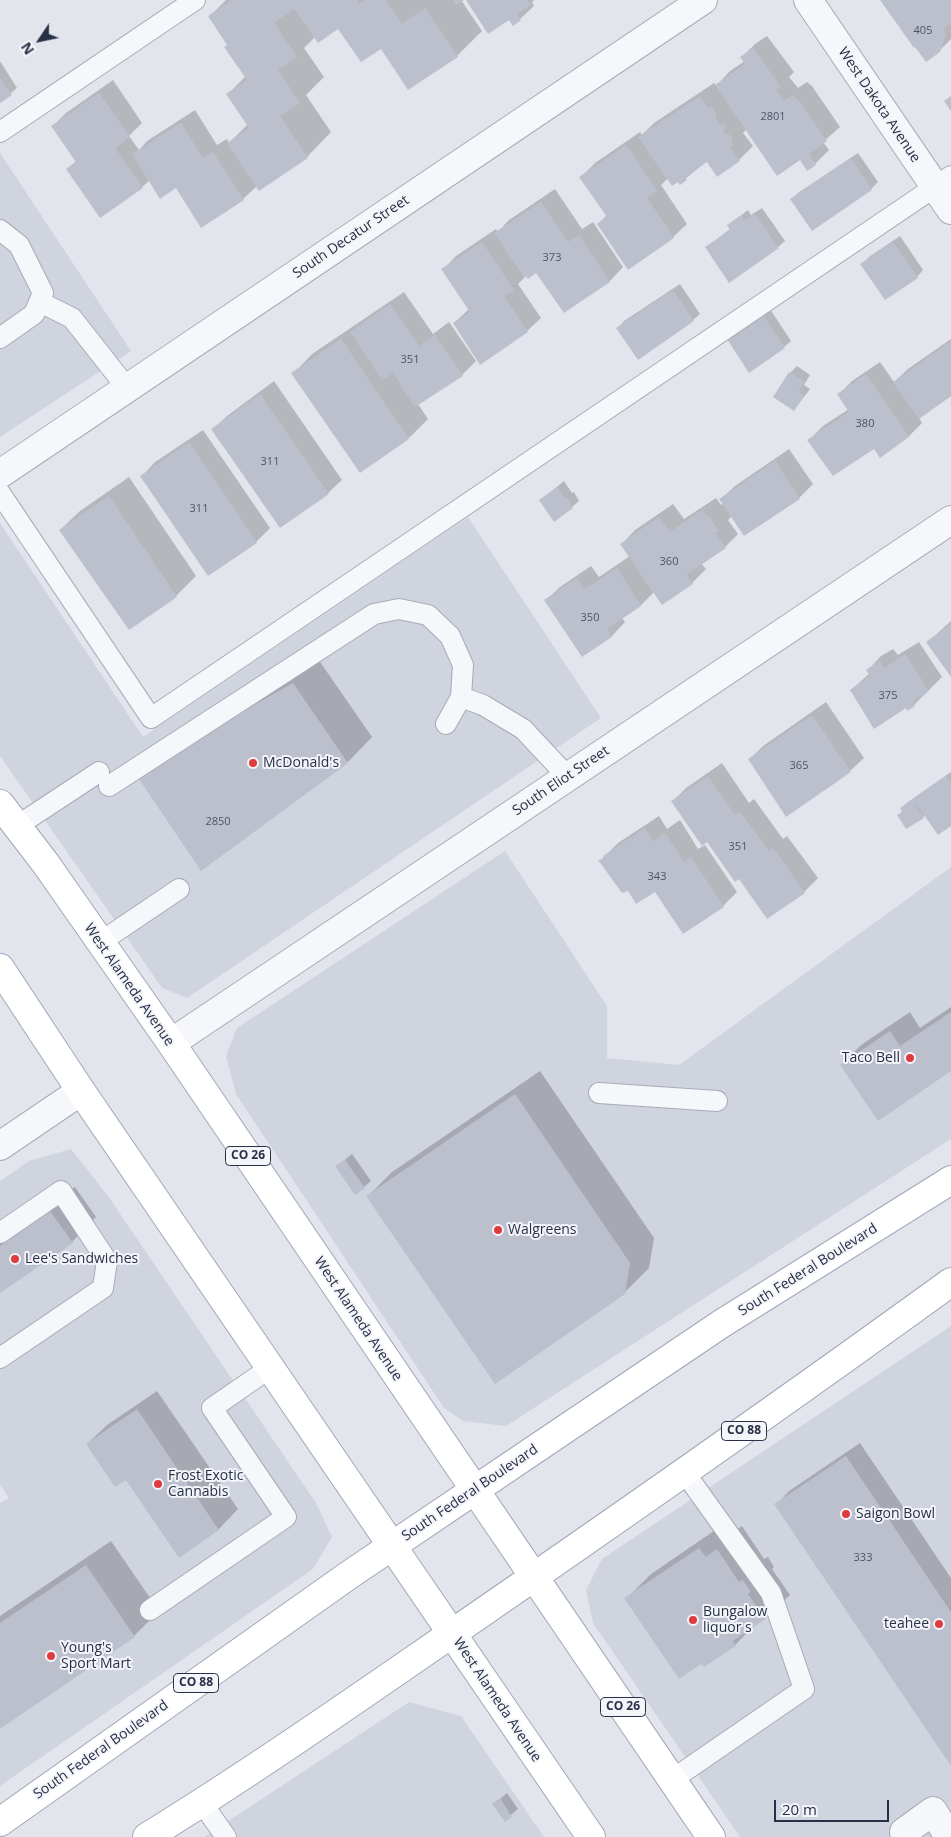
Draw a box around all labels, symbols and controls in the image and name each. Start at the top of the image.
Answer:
north arrow [15,15,65,65]
house number: 405 [914,24,932,38]
text: N [16,39,38,59]
street label: West Dakota Avenue [834,44,924,166]
house number: 2801 [760,110,786,124]
street label: South Decatur Street [290,192,412,282]
house number: 373 [543,251,561,265]
house number: 351 [401,353,419,367]
house number: 380 [856,417,874,431]
house number: 311 [261,455,279,469]
house number: 311 [190,502,208,516]
house number: 360 [660,555,678,569]
house number: 350 [581,611,599,625]
house number: 375 [879,689,897,703]
street label: South Eliot Street [510,742,612,820]
place label: McDonald's [263,755,339,771]
marker: McDonald's [247,757,259,769]
house number: 365 [790,759,808,773]
house number: 2850 [205,815,231,829]
house number: 351 [729,840,747,854]
house number: 343 [648,870,666,884]
street label: West Alameda Avenue [80,920,178,1050]
place label: Taco Bell [842,1050,900,1066]
marker: Taco Bell [904,1052,916,1064]
road number: CO 26 [226,1146,270,1166]
street label: South Federal Boulevard [735,1220,881,1320]
place label: Walgreens [508,1222,577,1238]
marker: Walgreens [492,1224,504,1236]
place label: Lee's Sandwiches [25,1251,138,1267]
marker: Lee's Sandwiches [9,1253,21,1265]
street label: West Alameda Avenue [310,1254,406,1384]
road number: CO 88 [722,1422,766,1440]
street label: South Federal Boulevard [399,1441,541,1545]
place label: Frost Exotic Cannabis [168,1468,243,1500]
marker: Frost Exotic Cannabis [152,1478,164,1490]
place label: Saigon Bowl [856,1506,935,1522]
marker: Saigon Bowl [840,1508,852,1520]
house number: 333 [854,1551,872,1565]
place label: Bungalow liquor s [703,1604,767,1636]
marker: Bungalow liquor s [687,1614,699,1626]
place label: teahee [884,1616,929,1632]
marker: teahee [933,1618,945,1630]
street label: West Alameda Avenue [449,1635,545,1765]
place label: Young's Sport Mart [61,1640,131,1672]
marker: Young's Sport Mart [45,1650,57,1662]
road number: CO 88 [174,1674,218,1692]
street label: South Federal Boulevard [30,1697,172,1803]
road number: CO 26 [600,1698,646,1716]
scale bar [776,1790,891,1822]
text: 20 m [782,1799,817,1819]

